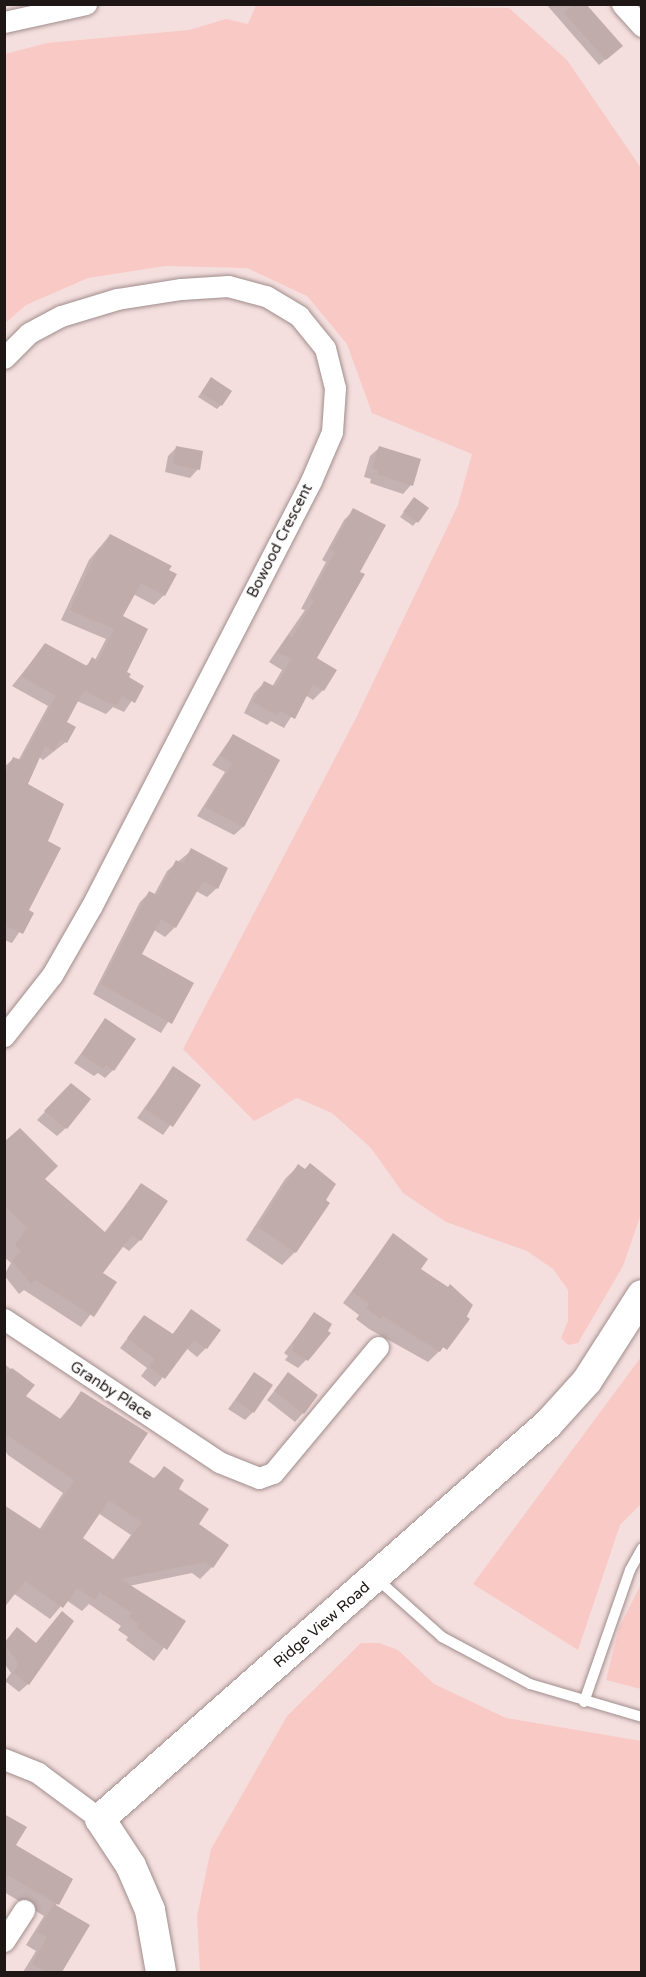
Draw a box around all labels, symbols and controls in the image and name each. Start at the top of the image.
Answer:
street label: Bowood Crescent [244,481,316,601]
street label: Granby Place [66,1358,156,1424]
street label: Ridge View Road [270,1578,374,1672]

